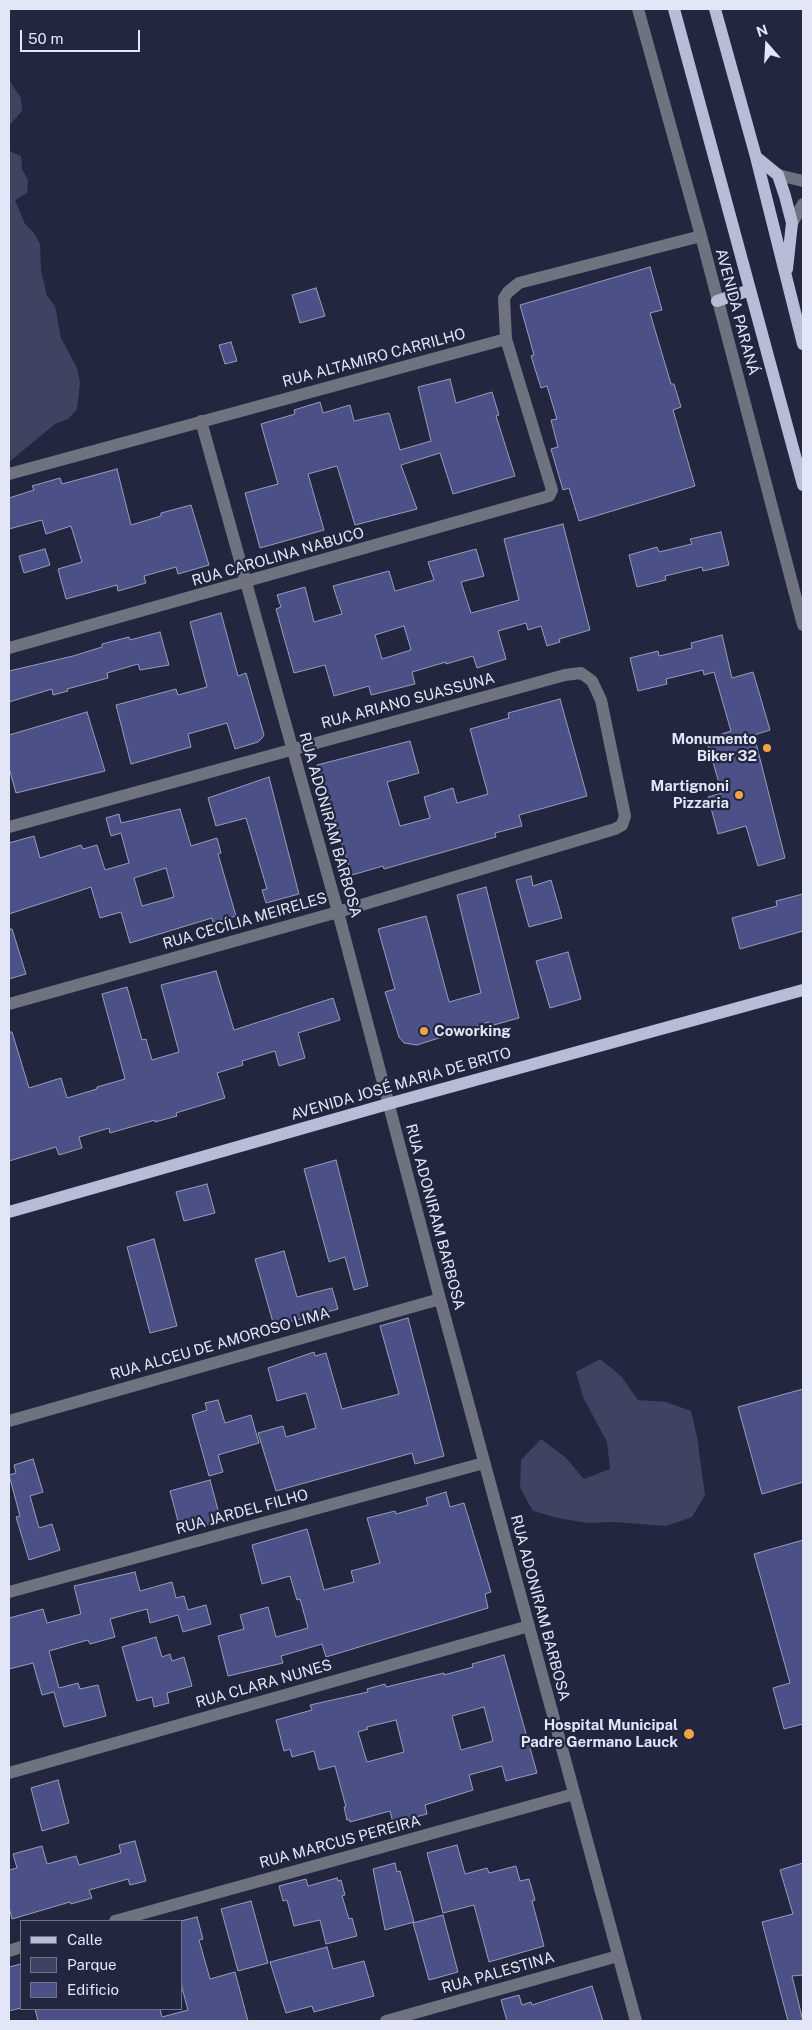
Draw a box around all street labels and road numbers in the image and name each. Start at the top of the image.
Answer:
street label: AVENIDA PARANÁ [711,247,763,377]
street label: RUA ALTAMIRO CARRILHO [280,325,468,391]
street label: RUA CAROLINA NABUCO [190,524,366,590]
street label: RUA ARIANO SUASSUNA [319,669,497,733]
street label: RUA ADONIRAM BARBOSA [295,730,365,920]
street label: RUA CECÍLIA MEIRELES [161,889,329,953]
street label: AVENIDA JOSÉ MARIA DE BRITO [289,1044,513,1124]
street label: RUA ADONIRAM BARBOSA [401,1122,469,1312]
street label: RUA ALCEU DE AMOROSO LIMA [108,1304,332,1384]
street label: RUA JARDEL FILHO [174,1486,310,1538]
street label: RUA ADONIRAM BARBOSA [506,1513,574,1703]
street label: RUA CLARA NUNES [194,1656,334,1712]
street label: RUA MARCUS PEREIRA [257,1812,423,1872]
street label: RUA PALESTINA [440,1948,556,1998]

